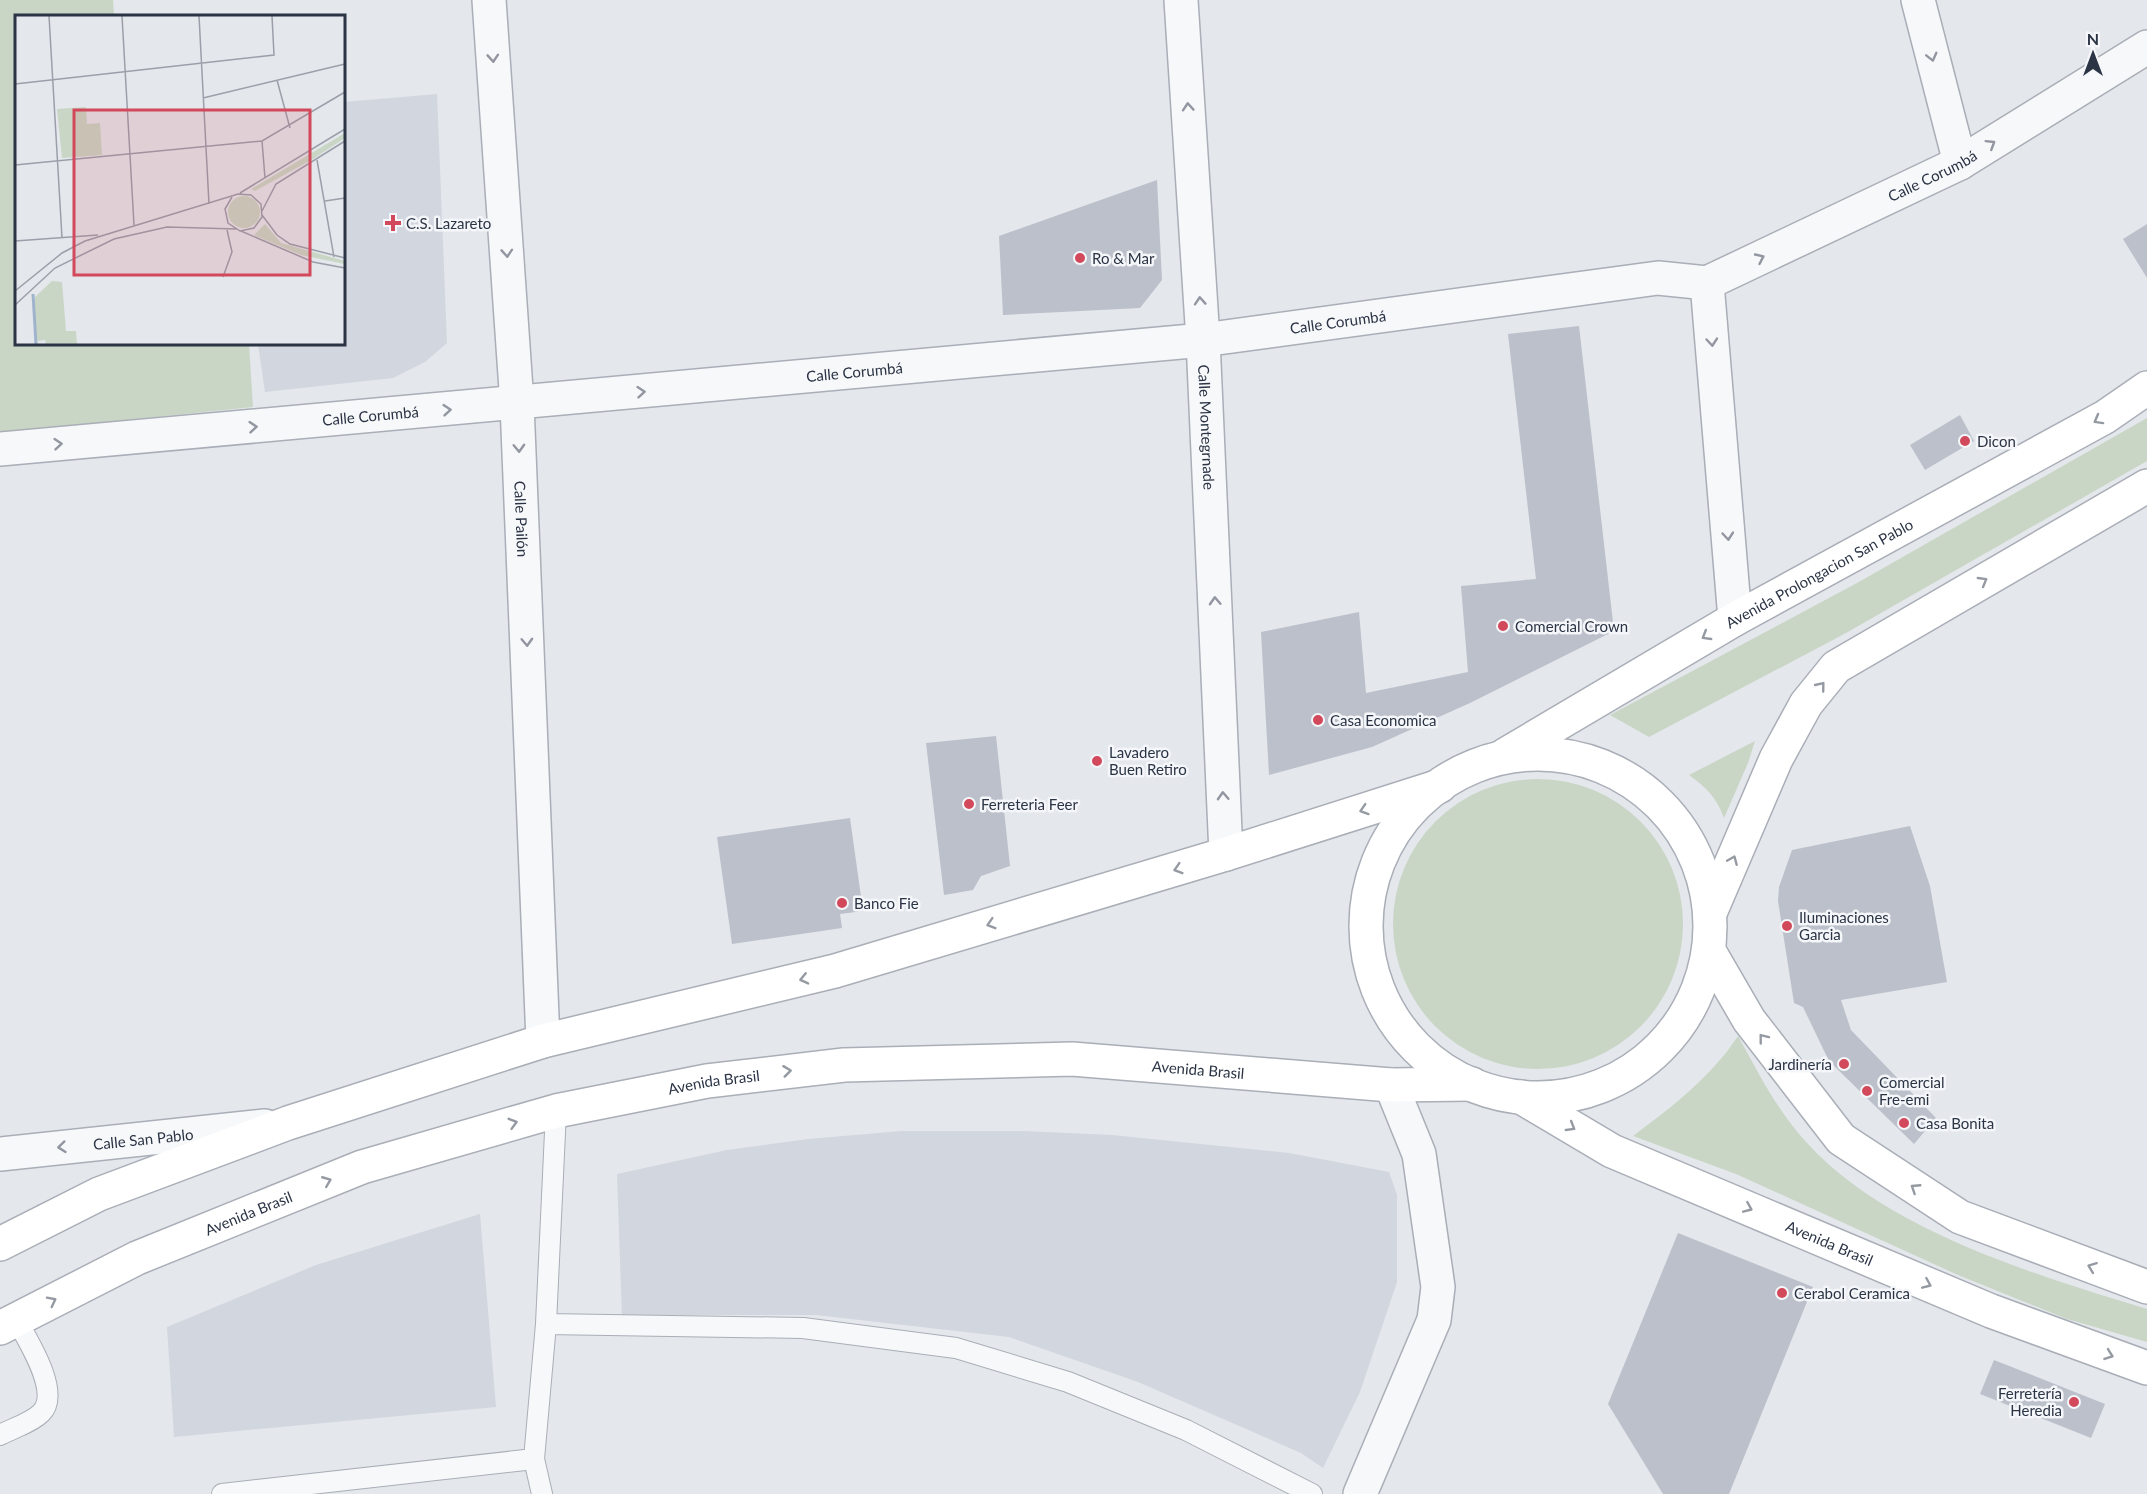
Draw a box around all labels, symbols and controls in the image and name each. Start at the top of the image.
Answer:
inset map [15,15,345,345]
north arrow [2063,24,2123,84]
text: N [2087,29,2099,48]
one-way arrow [1925,51,1938,61]
one-way arrow [487,54,500,63]
one-way arrow [1182,102,1195,111]
one-way arrow [1985,139,1995,151]
street label: Calle Corumbá [1885,146,1980,205]
marker: C.S. Lazareto [384,214,402,232]
place label: C.S. Lazareto [406,214,491,232]
one-way arrow [500,248,513,257]
place label: Ro & Mar [1092,249,1155,267]
marker: Ro & Mar [1073,251,1087,265]
one-way arrow [1753,254,1764,266]
one-way arrow [1194,297,1207,306]
street label: Calle Corumbá [1289,306,1387,337]
one-way arrow [1705,337,1718,346]
street label: Calle Corumbá [805,358,904,385]
street label: Calle Montegrnade [1195,364,1219,490]
one-way arrow [636,386,646,399]
street label: Calle Corumbá [321,402,420,429]
one-way arrow [442,404,451,417]
one-way arrow [2094,413,2104,425]
one-way arrow [248,421,257,434]
place label: Dicon [1977,432,2016,450]
marker: Dicon [1958,434,1972,448]
one-way arrow [54,438,63,451]
one-way arrow [512,443,525,452]
street label: Calle Pailón [511,480,532,558]
street label: Avenida Prolongacion San Pablo [1722,515,1916,632]
one-way arrow [1721,531,1734,540]
one-way arrow [1977,577,1987,588]
one-way arrow [1208,597,1221,606]
place label: Comercial Crown [1515,617,1628,635]
marker: Comercial Crown [1496,619,1510,633]
one-way arrow [1702,628,1712,640]
one-way arrow [520,638,533,647]
one-way arrow [1813,682,1824,693]
place label: Casa Economica [1330,711,1437,729]
marker: Casa Economica [1311,713,1325,727]
place label: Lavadero Buen Retiro [1109,743,1187,778]
marker: Lavadero Buen Retiro [1090,754,1104,768]
one-way arrow [1217,791,1230,800]
place label: Ferreteria Feer [981,795,1079,813]
marker: Ferreteria Feer [962,797,976,811]
one-way arrow [1359,803,1370,815]
one-way arrow [1726,855,1738,866]
one-way arrow [1173,862,1184,874]
place label: Banco Fie [854,894,919,912]
marker: Banco Fie [835,896,849,910]
place label: Iluminaciones Garcia [1799,908,1889,943]
one-way arrow [986,917,997,929]
marker: Iluminaciones Garcia [1780,919,1794,933]
one-way arrow [799,971,809,984]
one-way arrow [1759,1034,1770,1045]
place label: Jardinería [1769,1055,1832,1073]
street label: Avenida Brasil [1151,1057,1245,1082]
marker: Jardinería [1837,1057,1851,1071]
street label: Avenida Brasil [666,1066,761,1098]
one-way arrow [782,1066,791,1078]
place label: Comercial Fre-emi [1879,1073,1945,1108]
marker: Comercial Fre-emi [1860,1084,1874,1098]
place label: Casa Bonita [1916,1114,1994,1132]
marker: Casa Bonita [1897,1116,1911,1130]
one-way arrow [507,1118,518,1130]
one-way arrow [1565,1119,1575,1131]
street label: Calle San Pablo [92,1125,194,1153]
one-way arrow [58,1140,67,1153]
one-way arrow [321,1176,332,1188]
one-way arrow [1911,1183,1921,1195]
street label: Avenida Brasil [202,1187,295,1239]
one-way arrow [1741,1201,1752,1213]
street label: Avenida Brasil [1783,1217,1876,1269]
one-way arrow [2087,1261,2098,1274]
one-way arrow [1921,1277,1932,1289]
place label: Cerabol Ceramica [1794,1284,1910,1302]
marker: Cerabol Ceramica [1775,1286,1789,1300]
one-way arrow [46,1297,56,1308]
one-way arrow [2103,1347,2114,1360]
place label: Ferretería Heredia [1998,1384,2062,1419]
marker: Ferretería Heredia [2067,1395,2081,1409]

